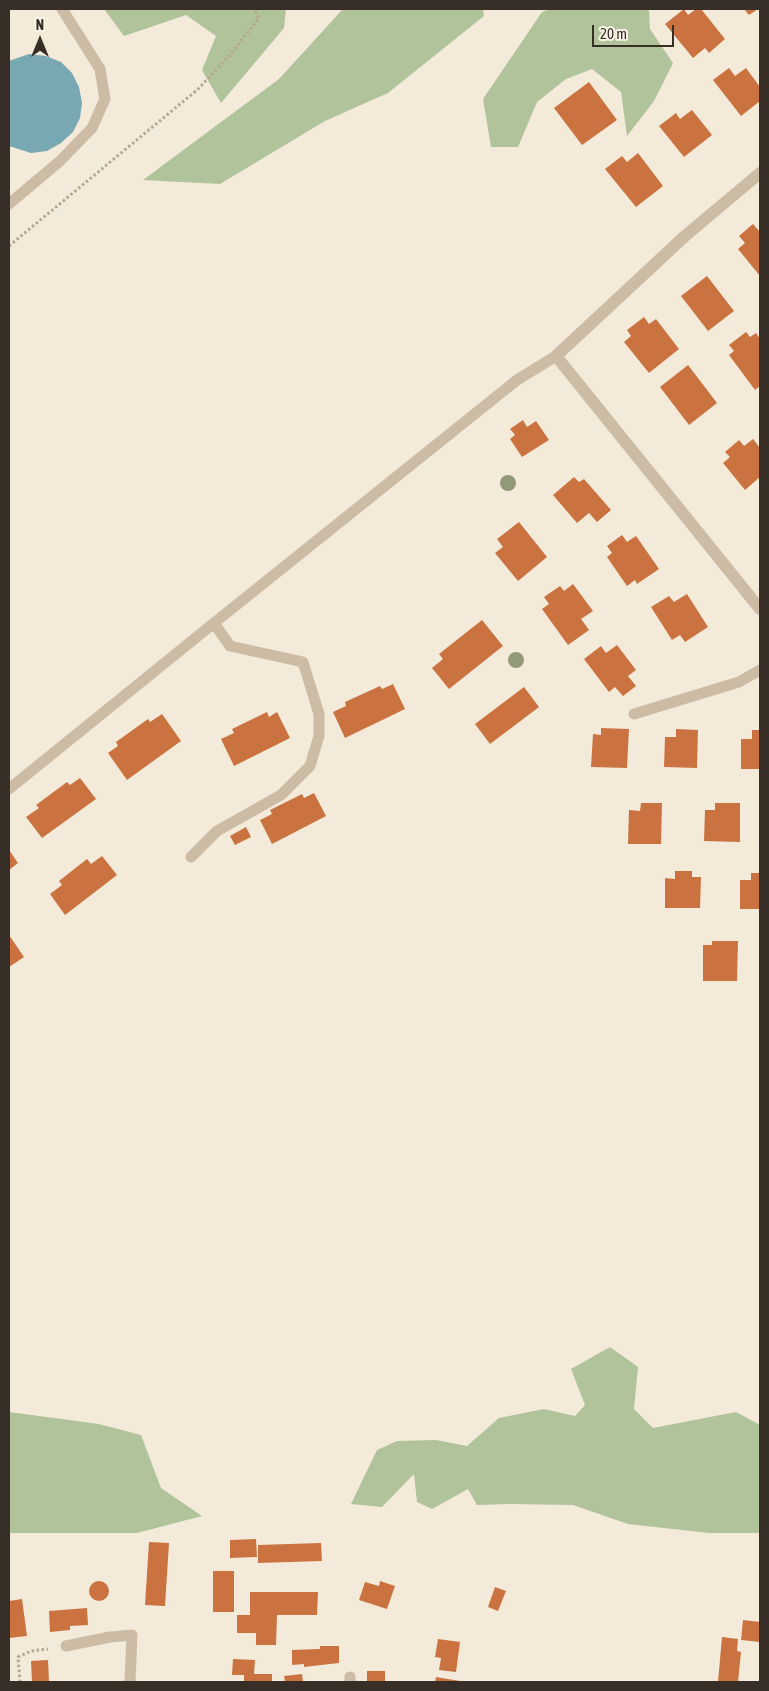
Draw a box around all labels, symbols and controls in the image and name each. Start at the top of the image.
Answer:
north arrow [15,15,65,65]
scale bar [594,15,676,47]
text: N [36,17,44,33]
text: 20 m [600,25,627,42]

